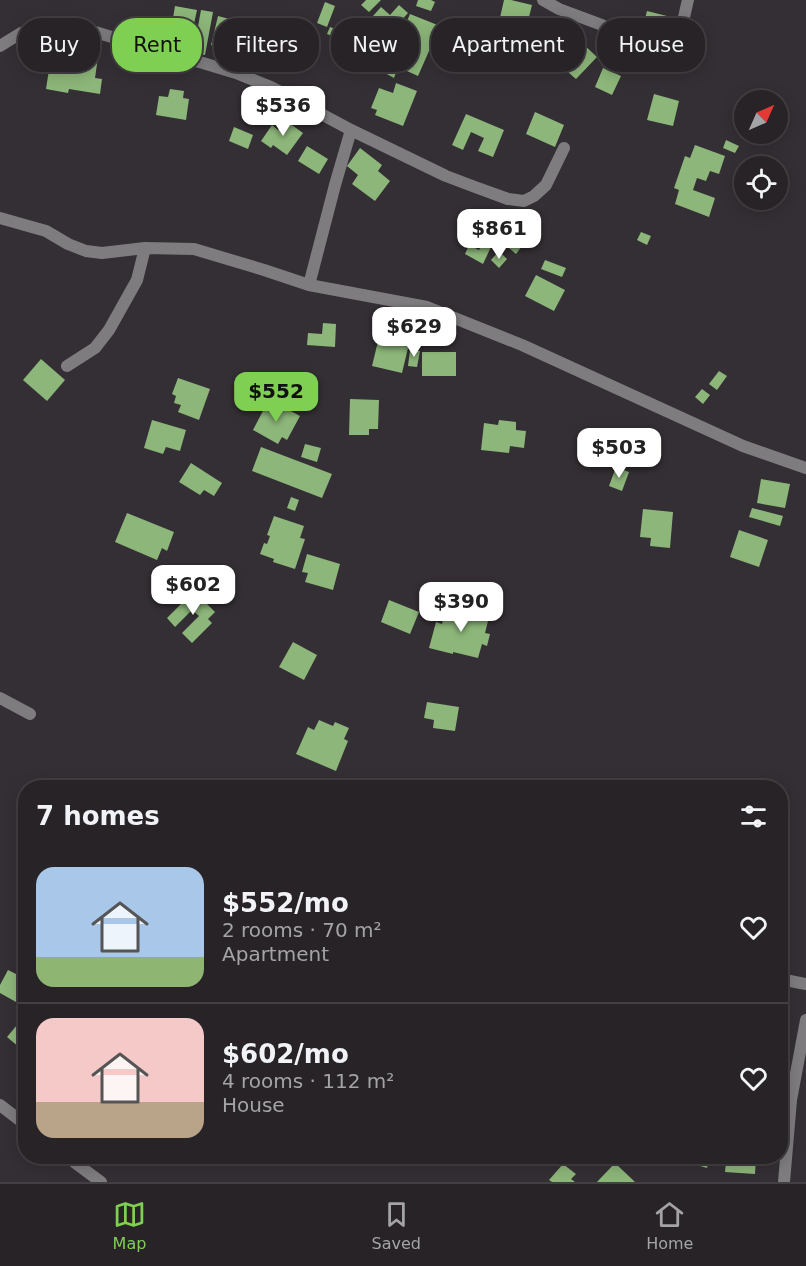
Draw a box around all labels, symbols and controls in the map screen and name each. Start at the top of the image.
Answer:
chip: Buy [18,18,100,72]
chip: Rent [112,18,202,72]
chip: Filters [214,18,319,72]
chip: New [331,18,419,72]
chip: Apartment [431,18,585,72]
chip: House [597,18,705,72]
pin: $536 [247,86,319,137]
north arrow [734,90,788,144]
map controls [734,90,788,210]
text: $536 [255,93,311,117]
button: locate [734,156,788,210]
pin: $861 [463,209,535,260]
text: $861 [471,216,527,240]
pin: $629 [378,307,450,358]
text: $629 [386,314,442,338]
pin: $552 [240,372,312,423]
text: $552 [248,379,304,403]
pin: $503 [583,428,655,479]
text: $503 [591,435,647,459]
pin: $602 [157,565,229,616]
text: $602 [165,572,221,596]
pin: $390 [425,582,497,633]
text: $390 [433,589,489,613]
icon: filters [737,800,770,833]
text: 7 homes [36,801,160,831]
text: $552/mo [222,888,349,918]
icon: home [84,891,156,963]
icon: heart [737,911,770,944]
text: 2 rooms · 70 m² [222,918,382,942]
text: Apartment [222,942,329,966]
text: $602/mo [222,1039,349,1069]
icon: home [84,1042,156,1114]
icon: heart [737,1062,770,1095]
text: 4 rooms · 112 m² [222,1069,394,1093]
text: House [222,1093,285,1117]
tab: Map [113,1198,146,1253]
tab: Saved [372,1198,421,1253]
tab: Home [646,1198,693,1253]

